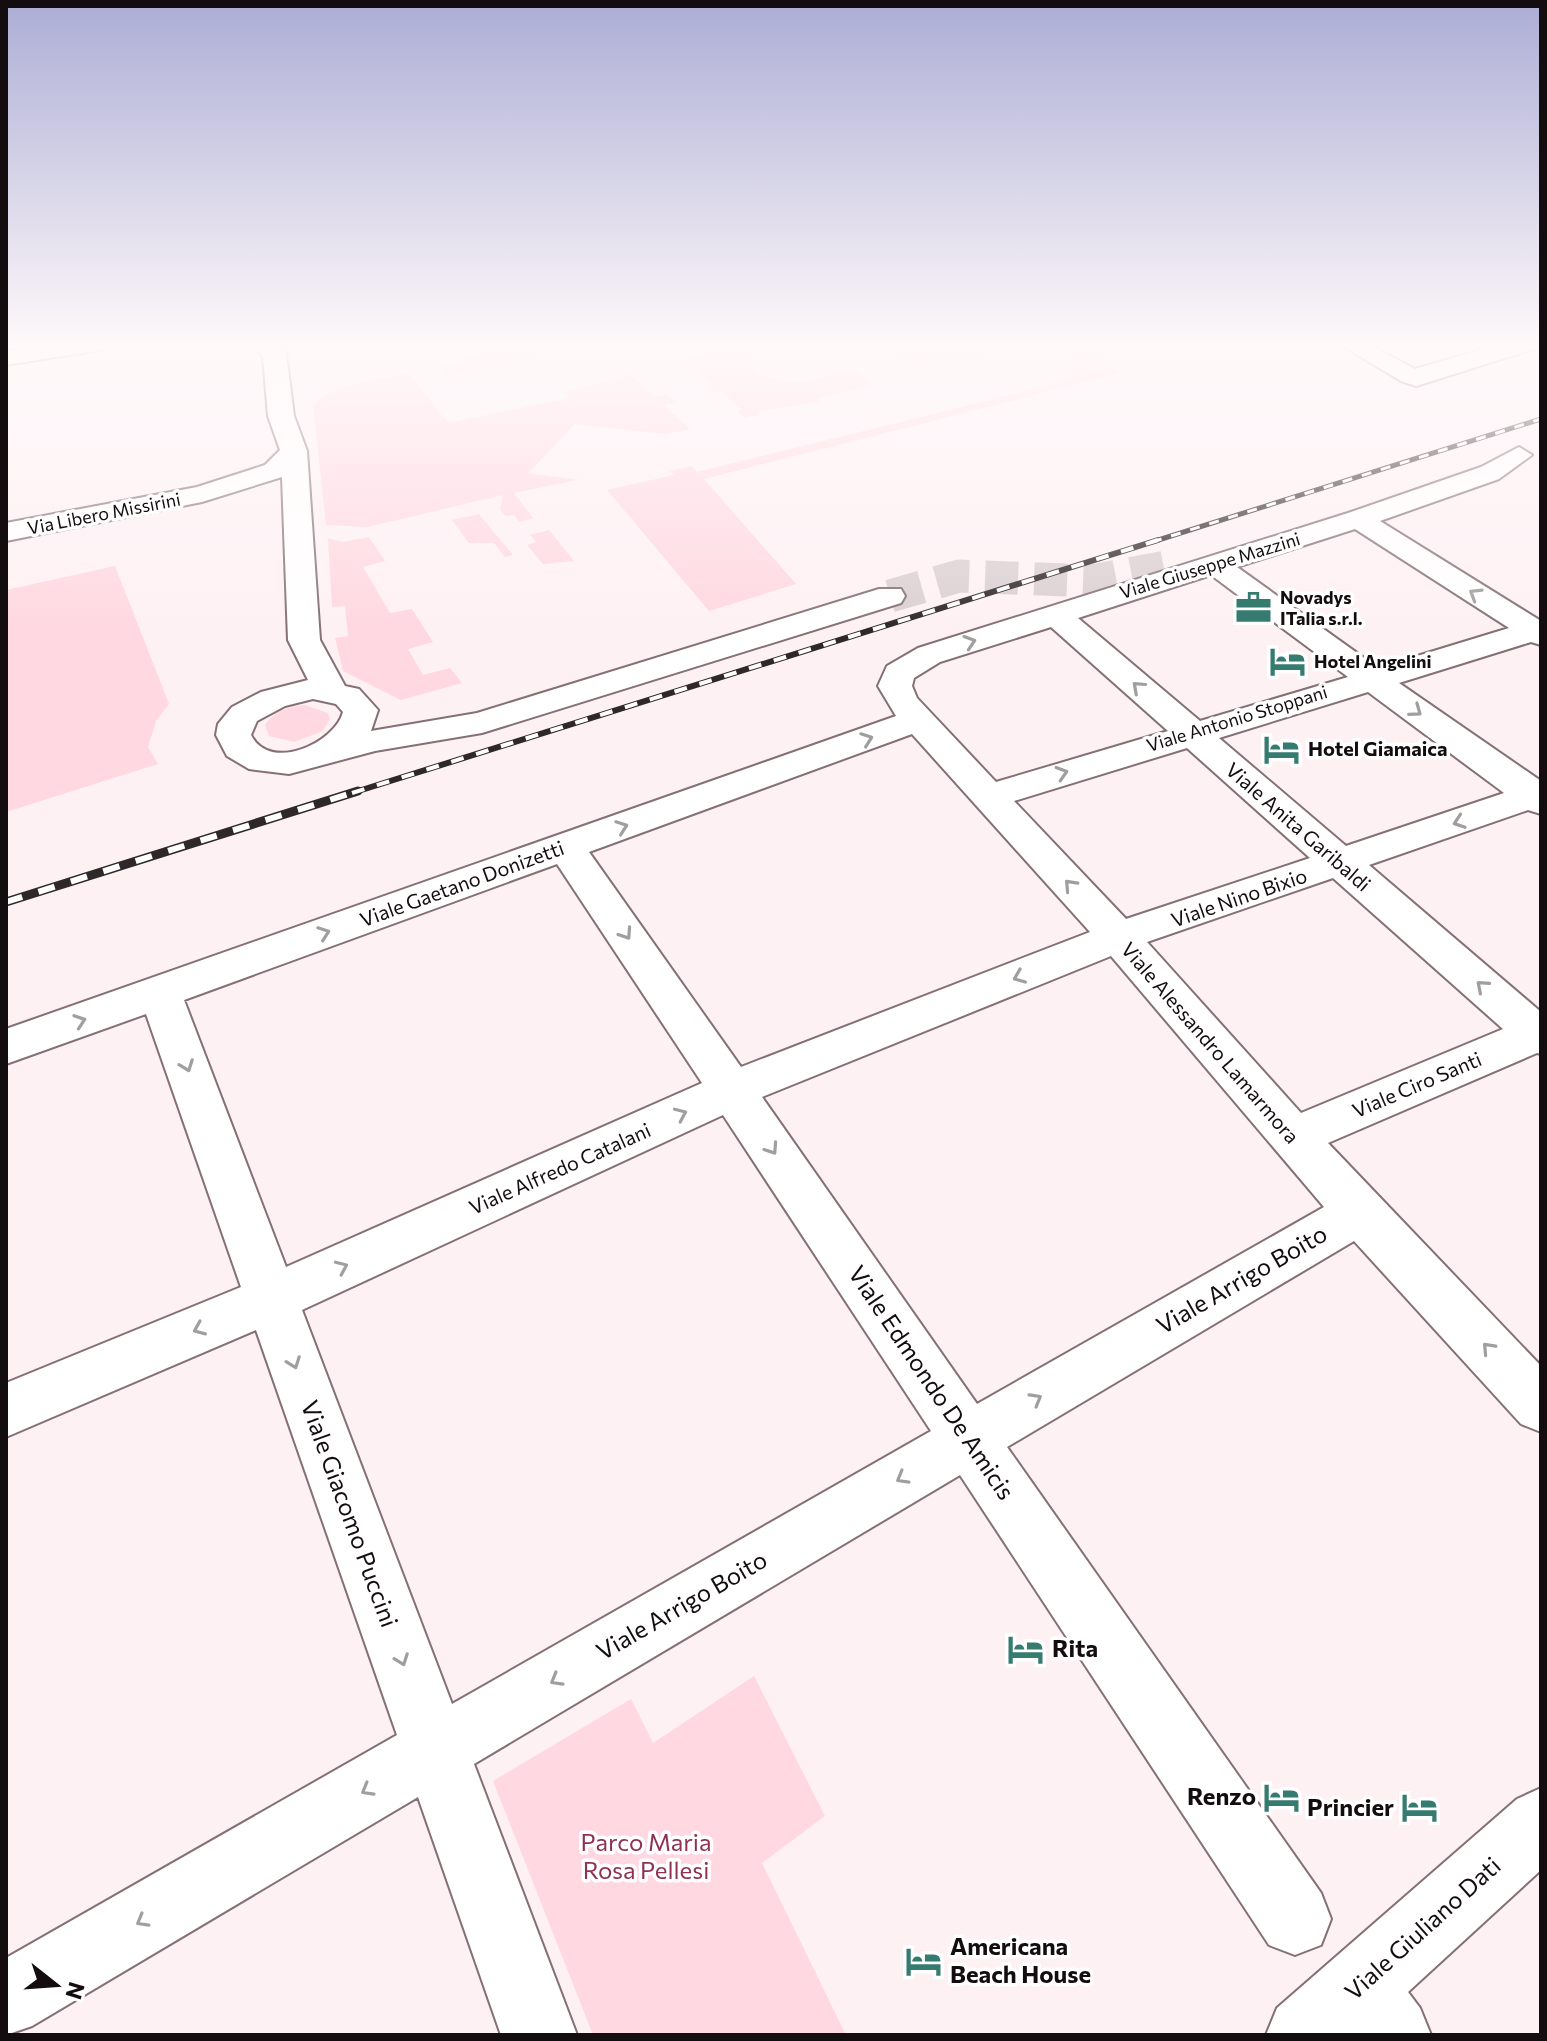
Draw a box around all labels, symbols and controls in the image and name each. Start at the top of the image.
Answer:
street label: Via Libero Missirini [25,487,182,539]
street label: Viale Giuseppe Mazzini [1117,527,1303,603]
place label: Novadys ITalia s.r.l. [1280,586,1363,629]
one-way arrow [1469,588,1484,603]
office icon: Novadys ITalia s.r.l. [1235,589,1273,627]
one-way arrow [963,635,976,651]
hotel icon: Hotel Angelini [1269,643,1307,681]
place label: Hotel Angelini [1314,650,1431,672]
street label: Viale Antonio Stoppani [1144,680,1330,756]
one-way arrow [1132,682,1147,697]
one-way arrow [1407,701,1421,715]
hotel icon: Hotel Giamaica [1263,730,1301,768]
one-way arrow [859,732,873,749]
place label: Hotel Giamaica [1308,736,1448,760]
street label: Viale Anita Garibaldi [1221,757,1376,896]
one-way arrow [1055,766,1069,782]
one-way arrow [1453,812,1467,828]
one-way arrow [614,820,628,836]
street label: Viale Gaetano Donizetti [356,835,567,931]
street label: Viale Nino Bixio [1168,863,1310,932]
one-way arrow [1064,880,1079,894]
one-way arrow [616,926,631,940]
one-way arrow [317,927,331,943]
street label: Viale Alessandro Lamarmora [1117,937,1305,1148]
one-way arrow [1013,967,1027,983]
one-way arrow [1477,981,1491,996]
one-way arrow [72,1014,86,1030]
street label: Viale Ciro Santi [1348,1046,1485,1122]
one-way arrow [177,1058,194,1072]
one-way arrow [673,1107,688,1123]
street label: Viale Alfredo Catalani [465,1117,654,1219]
one-way arrow [762,1140,777,1155]
street label: Viale Arrigo Boito [1151,1218,1332,1339]
street label: Viale Edmondo De Amicis [843,1260,1021,1505]
one-way arrow [334,1261,349,1277]
one-way arrow [193,1320,207,1336]
one-way arrow [1482,1343,1497,1357]
one-way arrow [285,1355,301,1369]
one-way arrow [1027,1393,1042,1409]
street label: Viale Giacomo Puccini [296,1396,405,1631]
one-way arrow [896,1468,911,1484]
street label: Viale Arrigo Boito [591,1544,772,1665]
hotel icon: Rita [1007,1630,1045,1668]
place label: Rita [1052,1633,1098,1662]
one-way arrow [392,1652,408,1666]
one-way arrow [550,1670,565,1686]
hotel icon: Renzo [1263,1778,1301,1816]
one-way arrow [361,1780,376,1796]
place label: Renzo [1187,1781,1256,1810]
hotel icon: Princier [1401,1789,1439,1827]
place label: Princier [1307,1792,1394,1821]
park label: Parco Maria Rosa Pellesi [580,1827,712,1884]
street label: Viale Giuliano Dati [1338,1850,1506,2005]
one-way arrow [136,1911,151,1927]
place label: Americana Beach House [950,1931,1091,1988]
hotel icon: Americana Beach House [905,1942,943,1980]
north arrow [16,1945,96,2025]
text: N [60,1979,91,2003]

